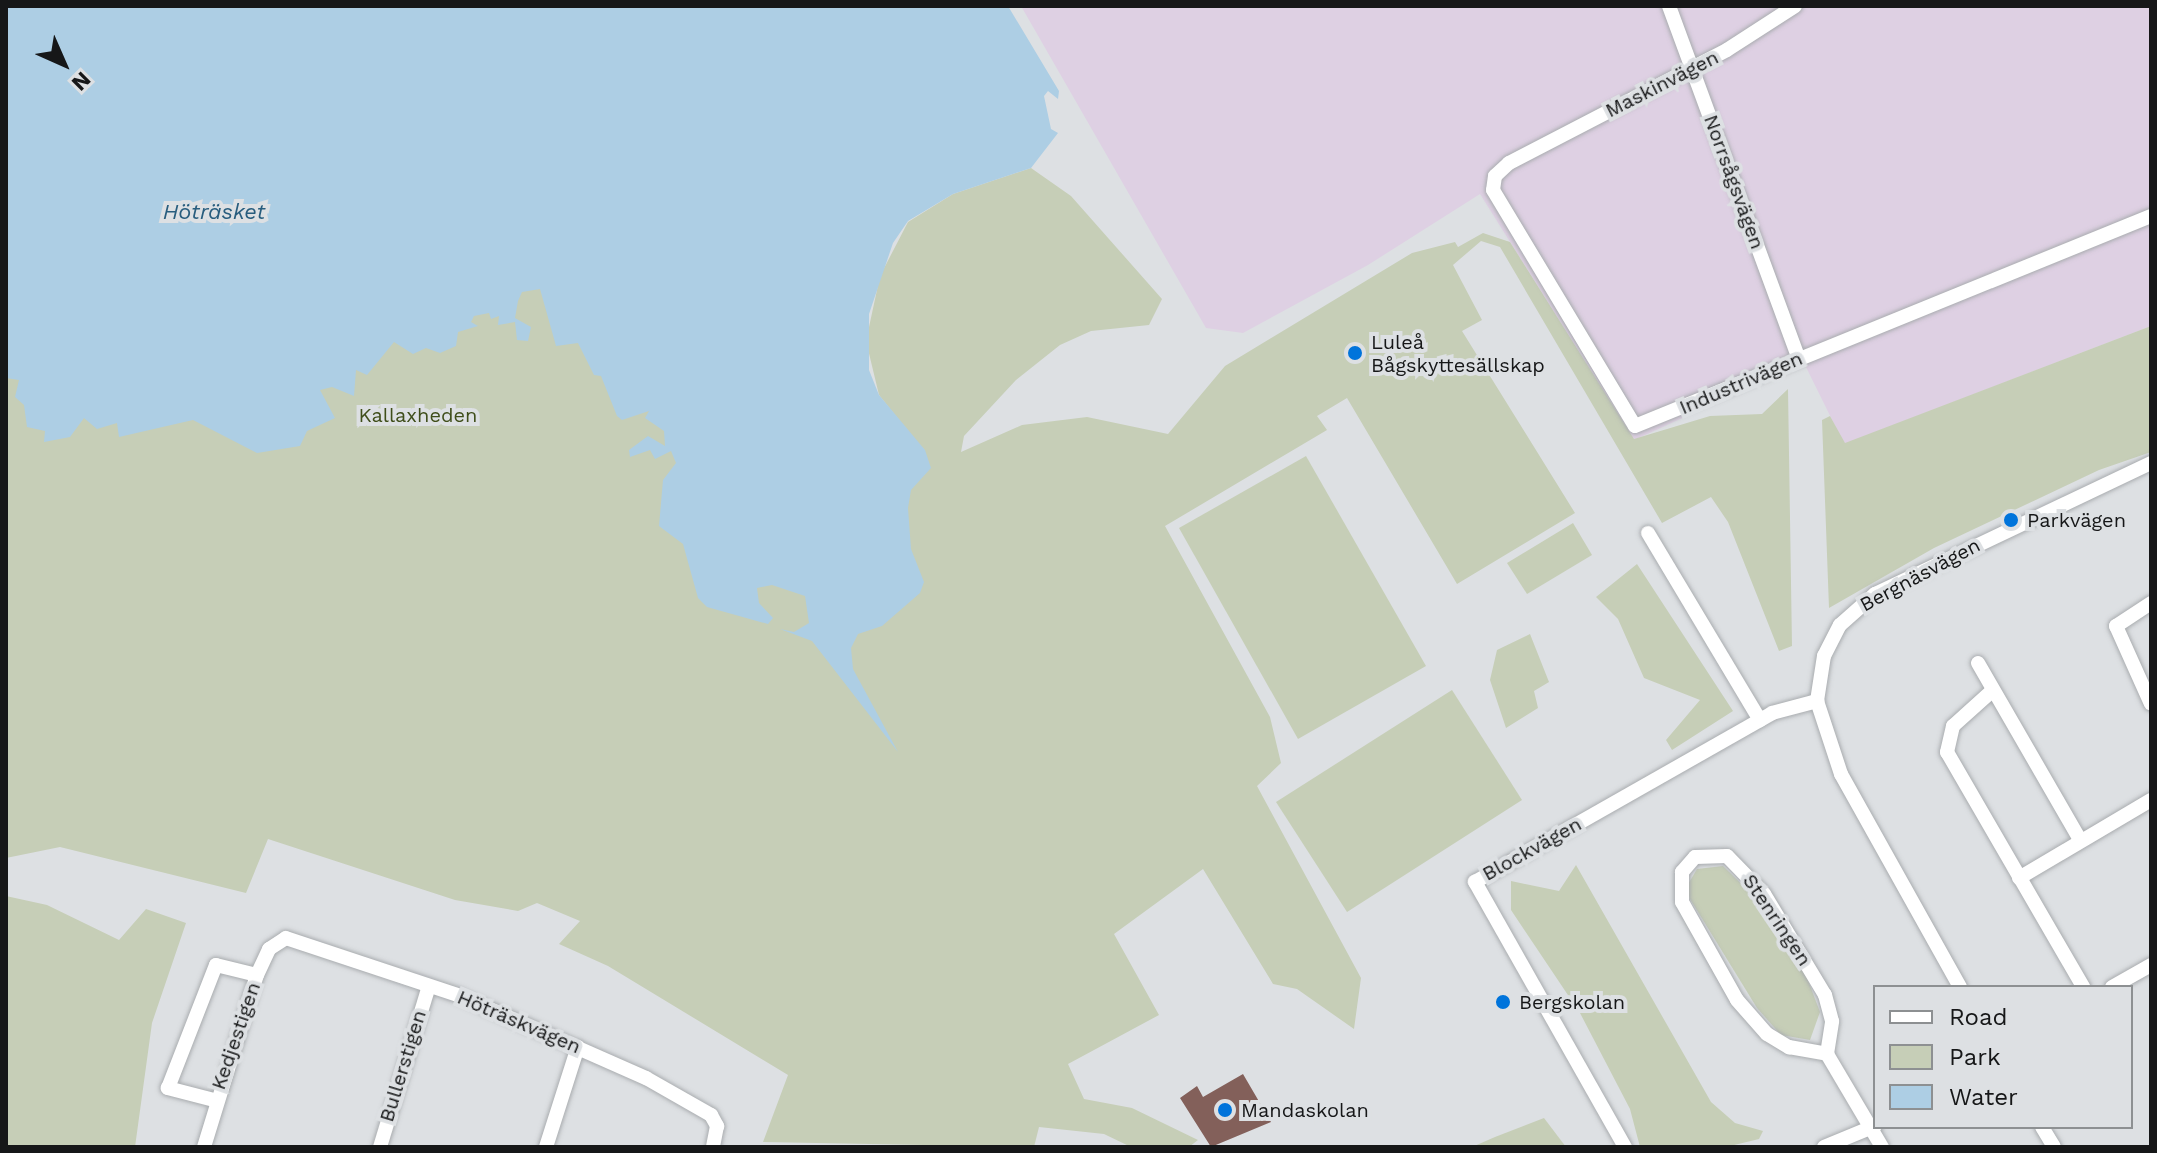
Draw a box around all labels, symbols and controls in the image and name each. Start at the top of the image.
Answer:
north arrow [24,24,104,104]
street label: Maskinvägen [1601,45,1723,123]
text: N [67,67,96,96]
street label: Norrsågsvägen [1699,112,1769,252]
water label: Höträsket [163,199,265,225]
place label: Luleå Bågskyttesällskap [1371,330,1545,377]
marker: Luleå Bågskyttesällskap [1346,344,1364,362]
street label: Industrivägen [1676,346,1806,420]
park label: Kallaxheden [359,403,477,427]
place label: Parkvägen [2027,508,2126,532]
marker: Parkvägen [2002,511,2020,529]
street label: Bergnäsvägen [1856,533,1984,617]
street label: Blockvägen [1478,812,1586,886]
street label: Stenringen [1738,870,1816,970]
street label: Kedjestigen [206,979,266,1093]
street label: Höträskvägen [454,985,584,1059]
legend [1873,985,2133,1129]
place label: Bergskolan [1519,990,1625,1014]
marker: Bergskolan [1494,993,1512,1011]
text: Road [1949,1003,2008,1031]
street label: Bullerstigen [375,1007,431,1125]
text: Park [1949,1043,2001,1071]
text: Water [1949,1083,2018,1111]
place label: Mandaskolan [1241,1098,1369,1122]
marker: Mandaskolan [1216,1101,1234,1119]

